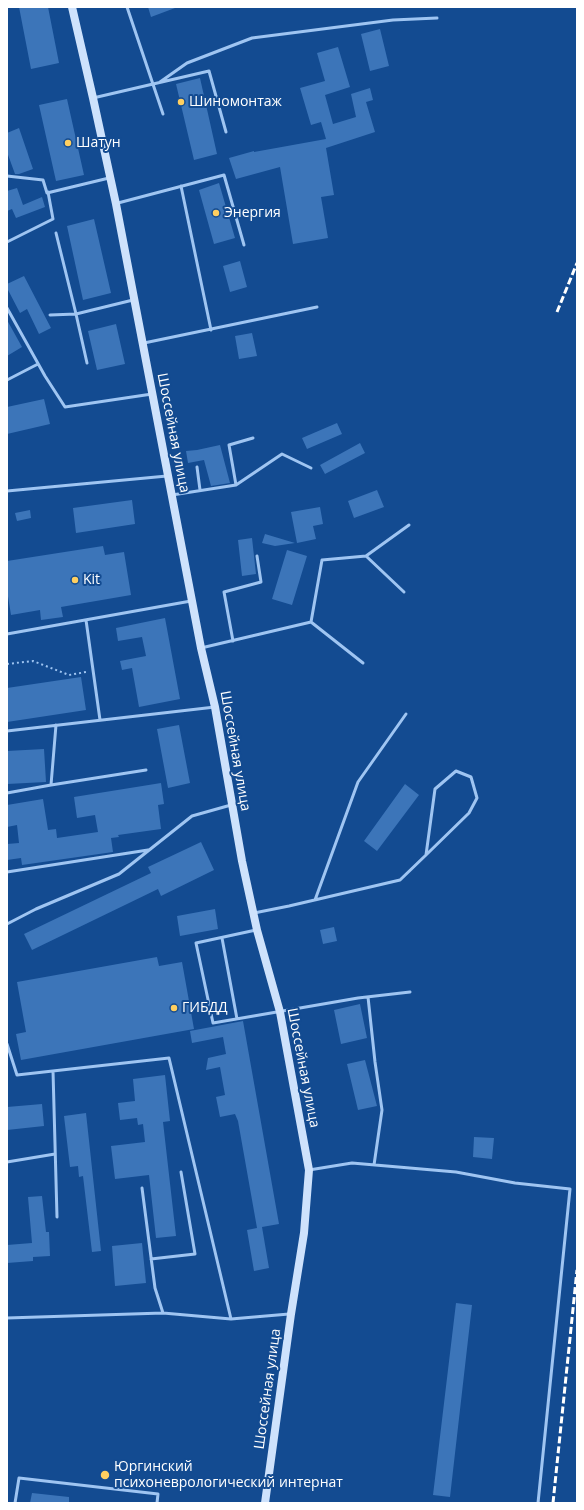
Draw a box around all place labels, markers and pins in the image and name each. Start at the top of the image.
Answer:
place label: Шиномонтаж [189,94,282,110]
marker: Шиномонтаж [176,97,186,107]
place label: Шатун [76,135,121,151]
marker: Шатун [63,138,73,148]
place label: Энергия [224,205,281,221]
marker: Энергия [211,208,221,218]
place label: Kit [83,572,100,588]
marker: Kit [70,575,80,585]
place label: ГИБДД [182,1000,228,1016]
marker: ГИБДД [169,1003,179,1013]
place label: Юргинский психоневрологический интернат [114,1459,343,1492]
marker: Юргинский психоневрологический интернат [99,1469,111,1481]

